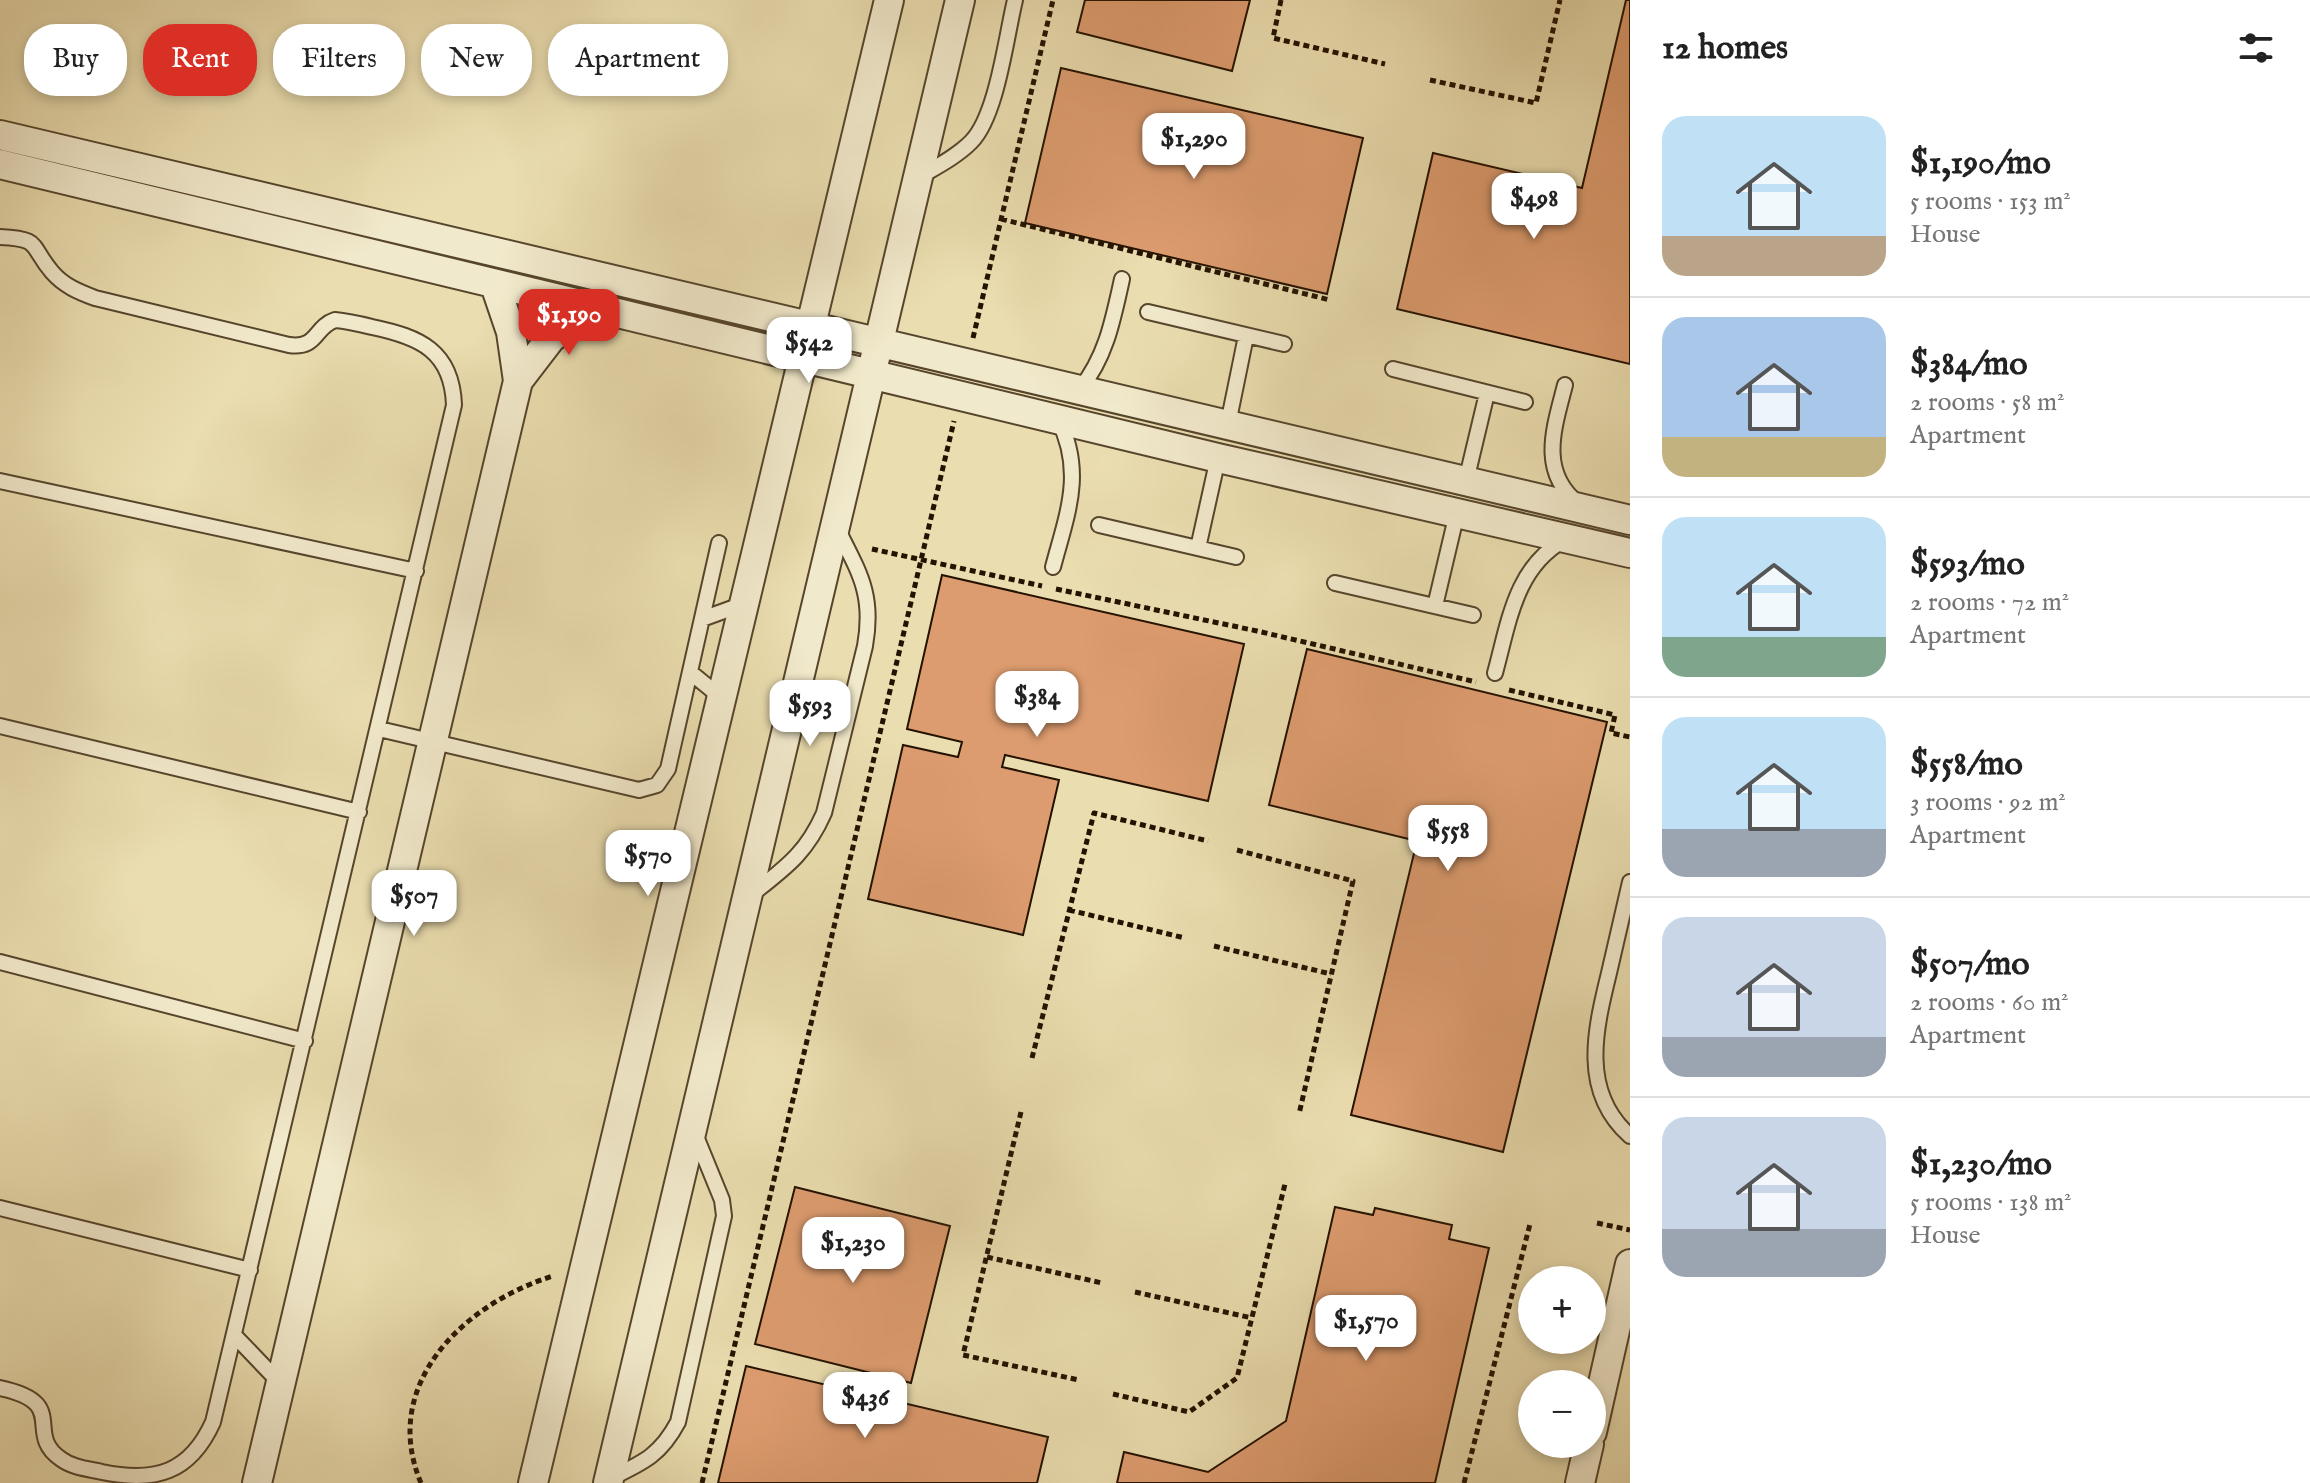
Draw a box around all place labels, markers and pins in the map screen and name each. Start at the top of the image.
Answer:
pin: $1,290 [1129,113,1259,181]
pin: $498 [1487,173,1581,241]
pin: $1,190 [504,289,634,357]
pin: $542 [762,317,856,385]
pin: $384 [990,671,1084,739]
pin: $593 [763,680,857,748]
pin: $558 [1401,805,1495,873]
pin: $570 [601,830,695,898]
pin: $507 [367,870,461,938]
pin: $1,230 [788,1217,918,1285]
pin: $1,570 [1301,1295,1431,1363]
pin: $436 [818,1372,912,1440]

